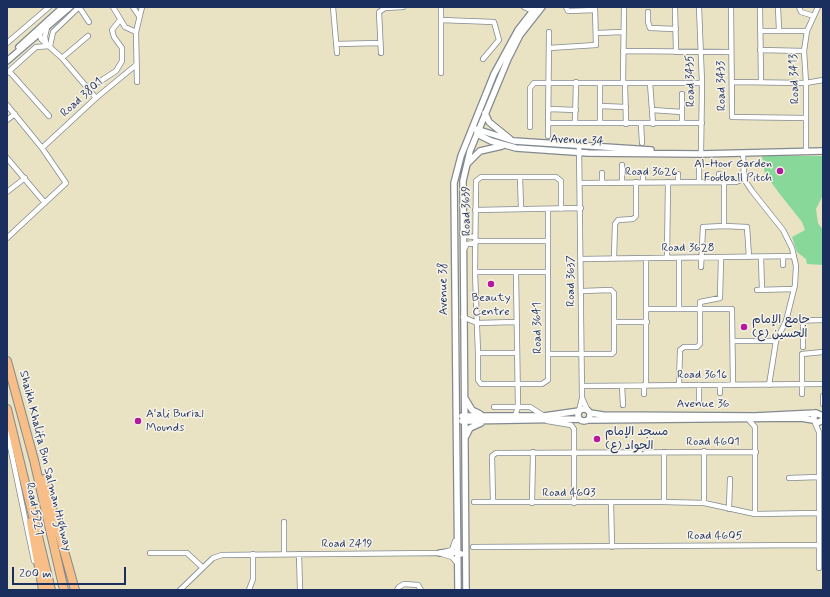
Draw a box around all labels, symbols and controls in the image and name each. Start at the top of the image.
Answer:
street label: Road 3413 [787,54,803,104]
street label: Road 3435 [683,55,699,107]
street label: Road 3433 [714,61,730,111]
street label: Road 3801 [58,75,106,121]
street label: Avenue 34 [550,132,604,150]
place label: Al-Hoor Garden Football Pitch [694,157,772,185]
street label: Road 3626 [625,165,677,179]
marker: Al-Hoor Garden Football Pitch [775,166,785,176]
street label: Road 3639 [459,186,475,236]
street label: Road 3628 [661,241,715,255]
street label: Road 3637 [564,255,578,307]
street label: Avenue 38 [436,262,452,316]
marker: Beauty Centre [486,279,496,289]
place label: Beauty Centre [471,291,511,319]
street label: Road 3641 [530,302,546,354]
place label: جامع الإمام الحسين (ع) [752,313,810,341]
marker: جامع الإمام الحسين (ع) [739,322,749,332]
street label: Road 3616 [677,368,727,382]
street label: Shaikh Khalifa Bin Salman Highway [16,369,74,553]
street label: Avenue 36 [677,397,729,411]
place label: A'ali Burial Mounds [146,407,204,435]
marker: A'ali Burial Mounds [133,416,143,426]
place label: مسجد الإمام الجواد (ع) [605,425,668,453]
marker: مسجد الإمام الجواد (ع) [592,434,602,444]
street label: Road 4601 [686,435,740,449]
street label: Road 5221 [22,481,46,537]
street label: Road 4603 [542,486,596,500]
street label: Road 4605 [687,529,743,543]
street label: Road 2419 [322,537,372,551]
scale bar [14,559,128,585]
text: 200 m [19,566,52,582]

